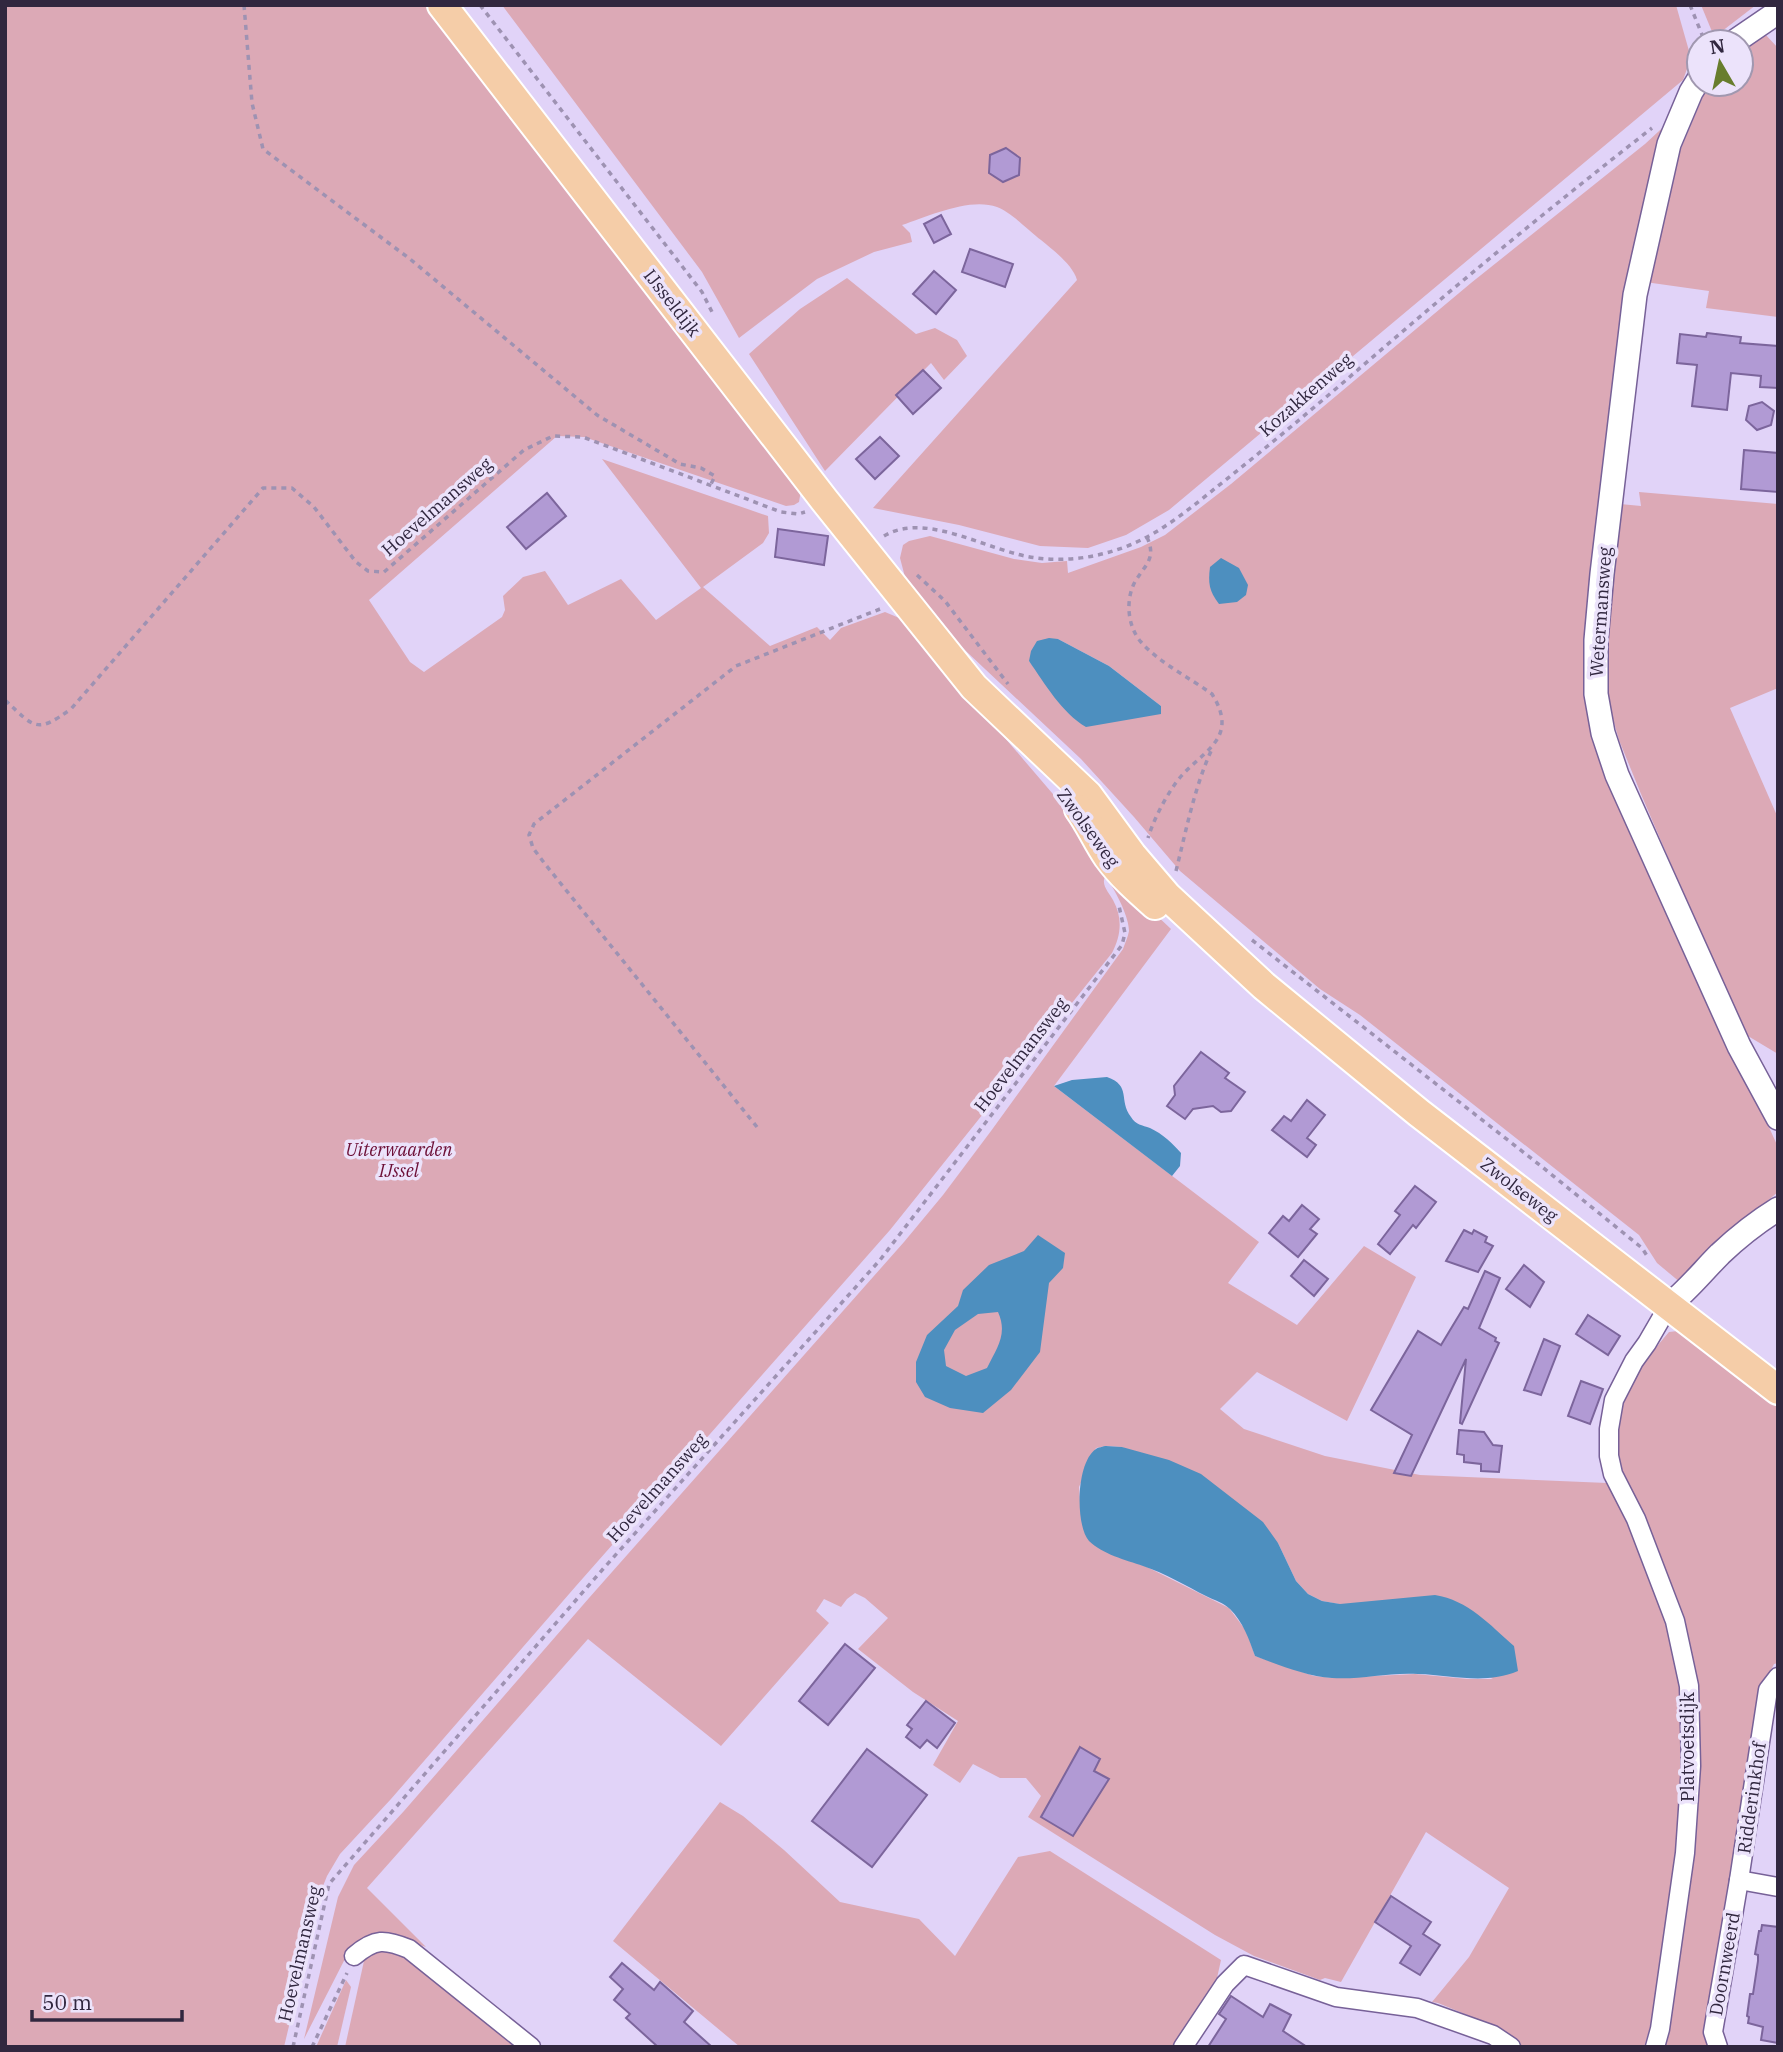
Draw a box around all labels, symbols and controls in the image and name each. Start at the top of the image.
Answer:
north arrow [1685,28,1755,98]
text: N [1708,33,1727,59]
street label: IJsseldijk [639,264,706,341]
street label: Kozakkenweg [1254,348,1357,441]
street label: Hoevelmansweg [377,452,497,561]
street label: Wetermansweg [1584,546,1617,678]
street label: Zwolseweg [1052,784,1125,872]
street label: Hoevelmansweg [969,993,1073,1117]
park label: Uiterwaarden IJssel [345,1138,453,1182]
street label: Zwolseweg [1476,1152,1563,1227]
street label: Hoevelmansweg [602,1428,712,1547]
street label: Platvoetsdijk [1676,1692,1699,1802]
street label: Ridderinkhof [1732,1739,1771,1855]
street label: Hoevelmansweg [273,1883,326,2024]
street label: Doornweerd [1704,1910,1745,2017]
scale bar [32,1979,182,2023]
text: 50 m [42,1988,92,2016]

